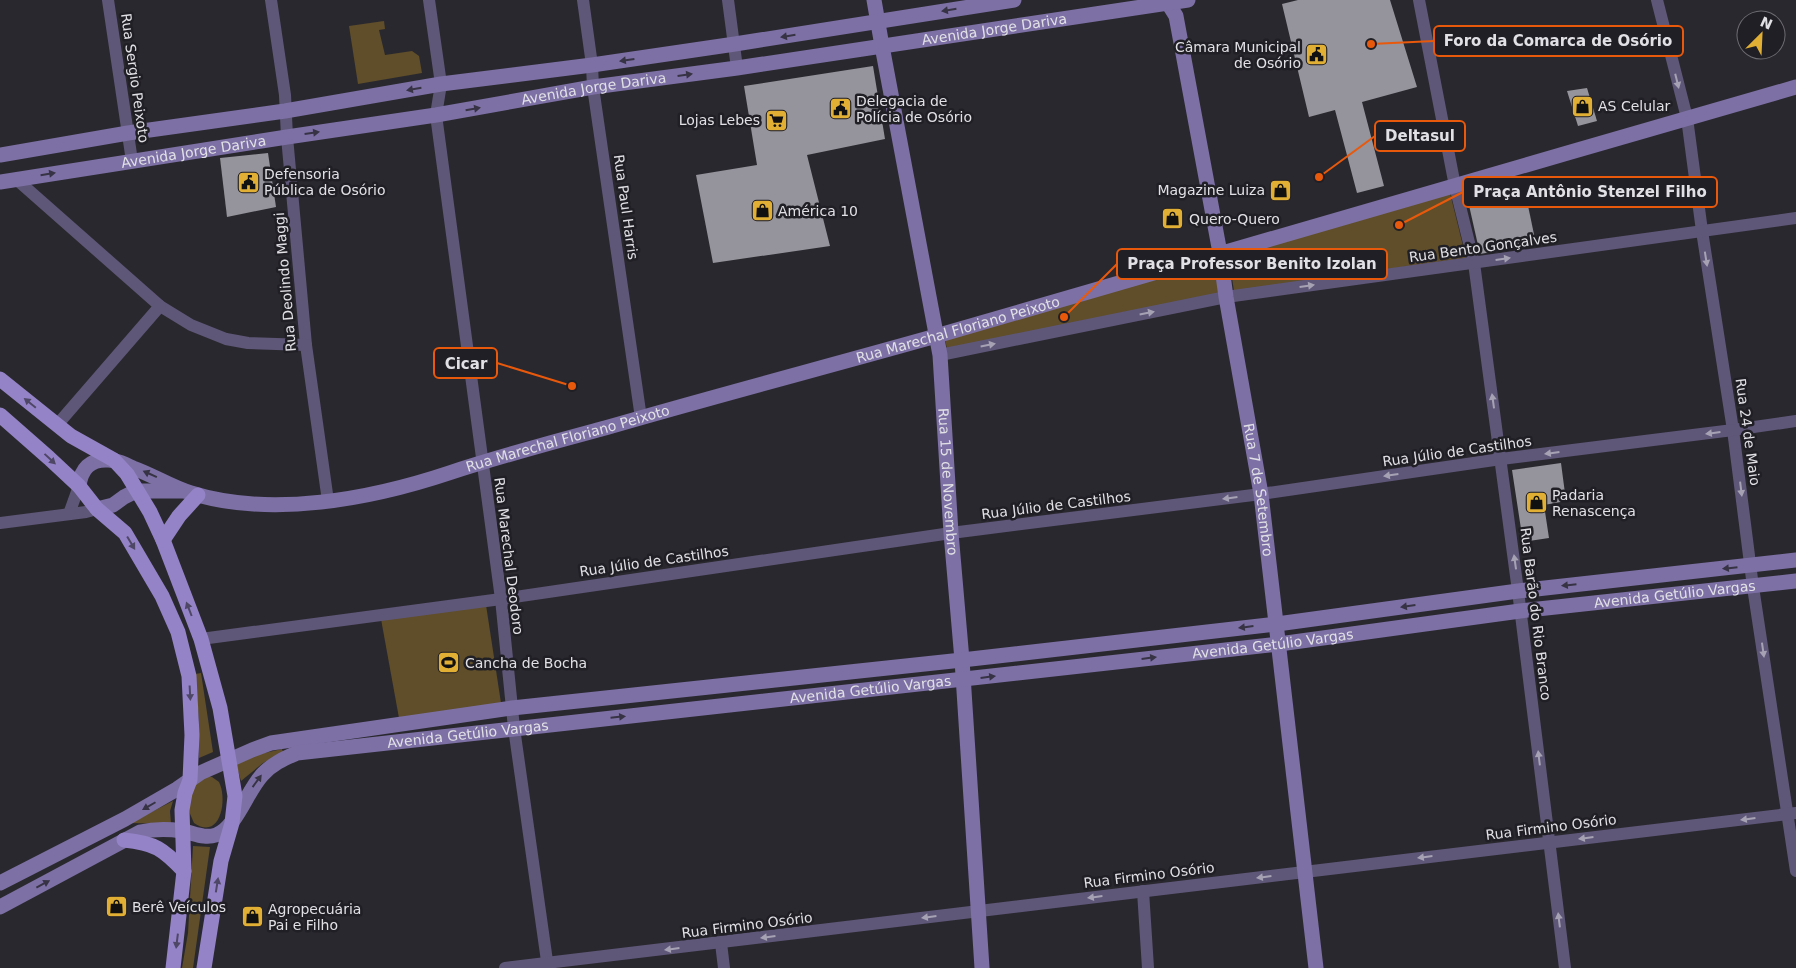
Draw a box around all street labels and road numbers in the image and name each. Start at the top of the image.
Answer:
street label: Avenida Jorge Dariva [921,10,1068,48]
street label: Rua Sergio Peixoto [118,12,152,144]
street label: Avenida Jorge Dariva [520,69,667,108]
street label: Avenida Jorge Dariva [120,132,267,171]
street label: Rua Paul Harris [611,153,641,261]
street label: Rua Deolindo Maggi [271,212,299,352]
street label: Rua Bento Gonçalves [1408,229,1558,265]
street label: Rua Marechal Floriano Peixoto [854,293,1062,366]
street label: Rua 24 de Maio [1733,377,1763,487]
street label: Rua Marechal Floriano Peixoto [464,402,671,475]
street label: Rua 15 de Novembro [935,407,961,556]
street label: Rua 7 de Setembro [1241,422,1276,557]
street label: Rua Júlio de Castilhos [1381,433,1533,469]
street label: Rua Marechal Deodoro [491,476,527,636]
street label: Rua Júlio de Castilhos [980,488,1132,522]
street label: Rua Barão do Rio Branco [1517,527,1555,701]
street label: Rua Júlio de Castilhos [578,543,730,579]
street label: Avenida Getúlio Vargas [1593,577,1756,611]
street label: Avenida Getúlio Vargas [1191,626,1354,662]
street label: Avenida Getúlio Vargas [789,672,952,706]
street label: Avenida Getúlio Vargas [386,717,549,751]
street label: Rua Firmino Osório [1485,811,1617,843]
street label: Rua Firmino Osório [1083,859,1215,891]
street label: Rua Firmino Osório [681,909,813,941]

